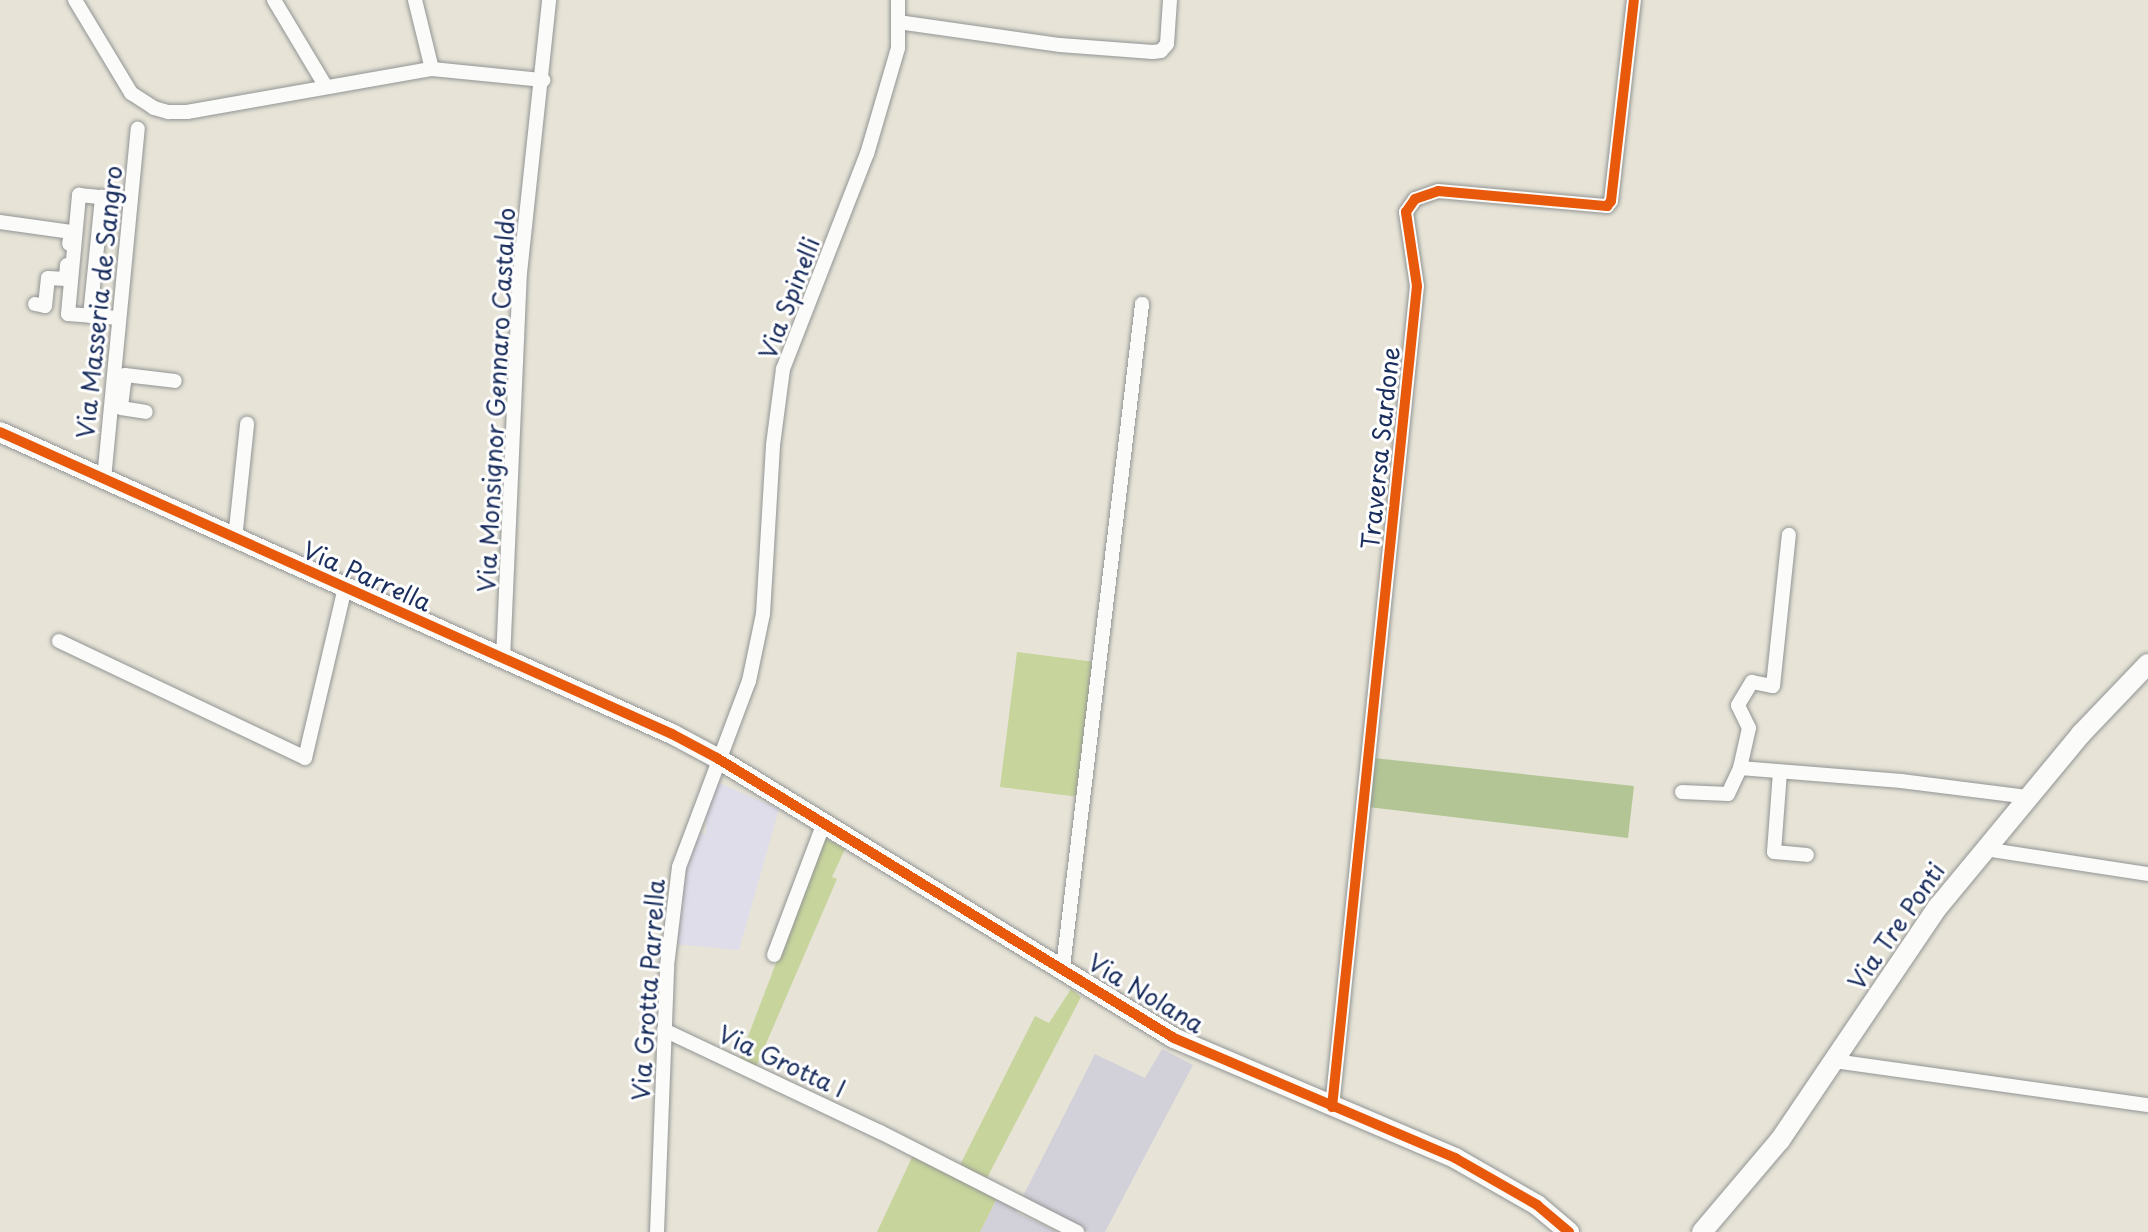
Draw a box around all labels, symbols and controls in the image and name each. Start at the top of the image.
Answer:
street label: Via Masseria de Sangro [70,164,128,440]
street label: Via Monsignor Gennaro Castaldo [472,206,520,594]
street label: Via Spinelli [753,233,825,363]
street label: Traversa Sardone [1355,345,1405,551]
street label: Via Parrella [299,535,435,617]
street label: Via Tre Ponti [1841,857,1951,995]
street label: Via Grotta Parrella [626,879,670,1101]
street label: Via Nolana [1083,947,1209,1039]
street label: Via Grotta I [713,1019,851,1103]

